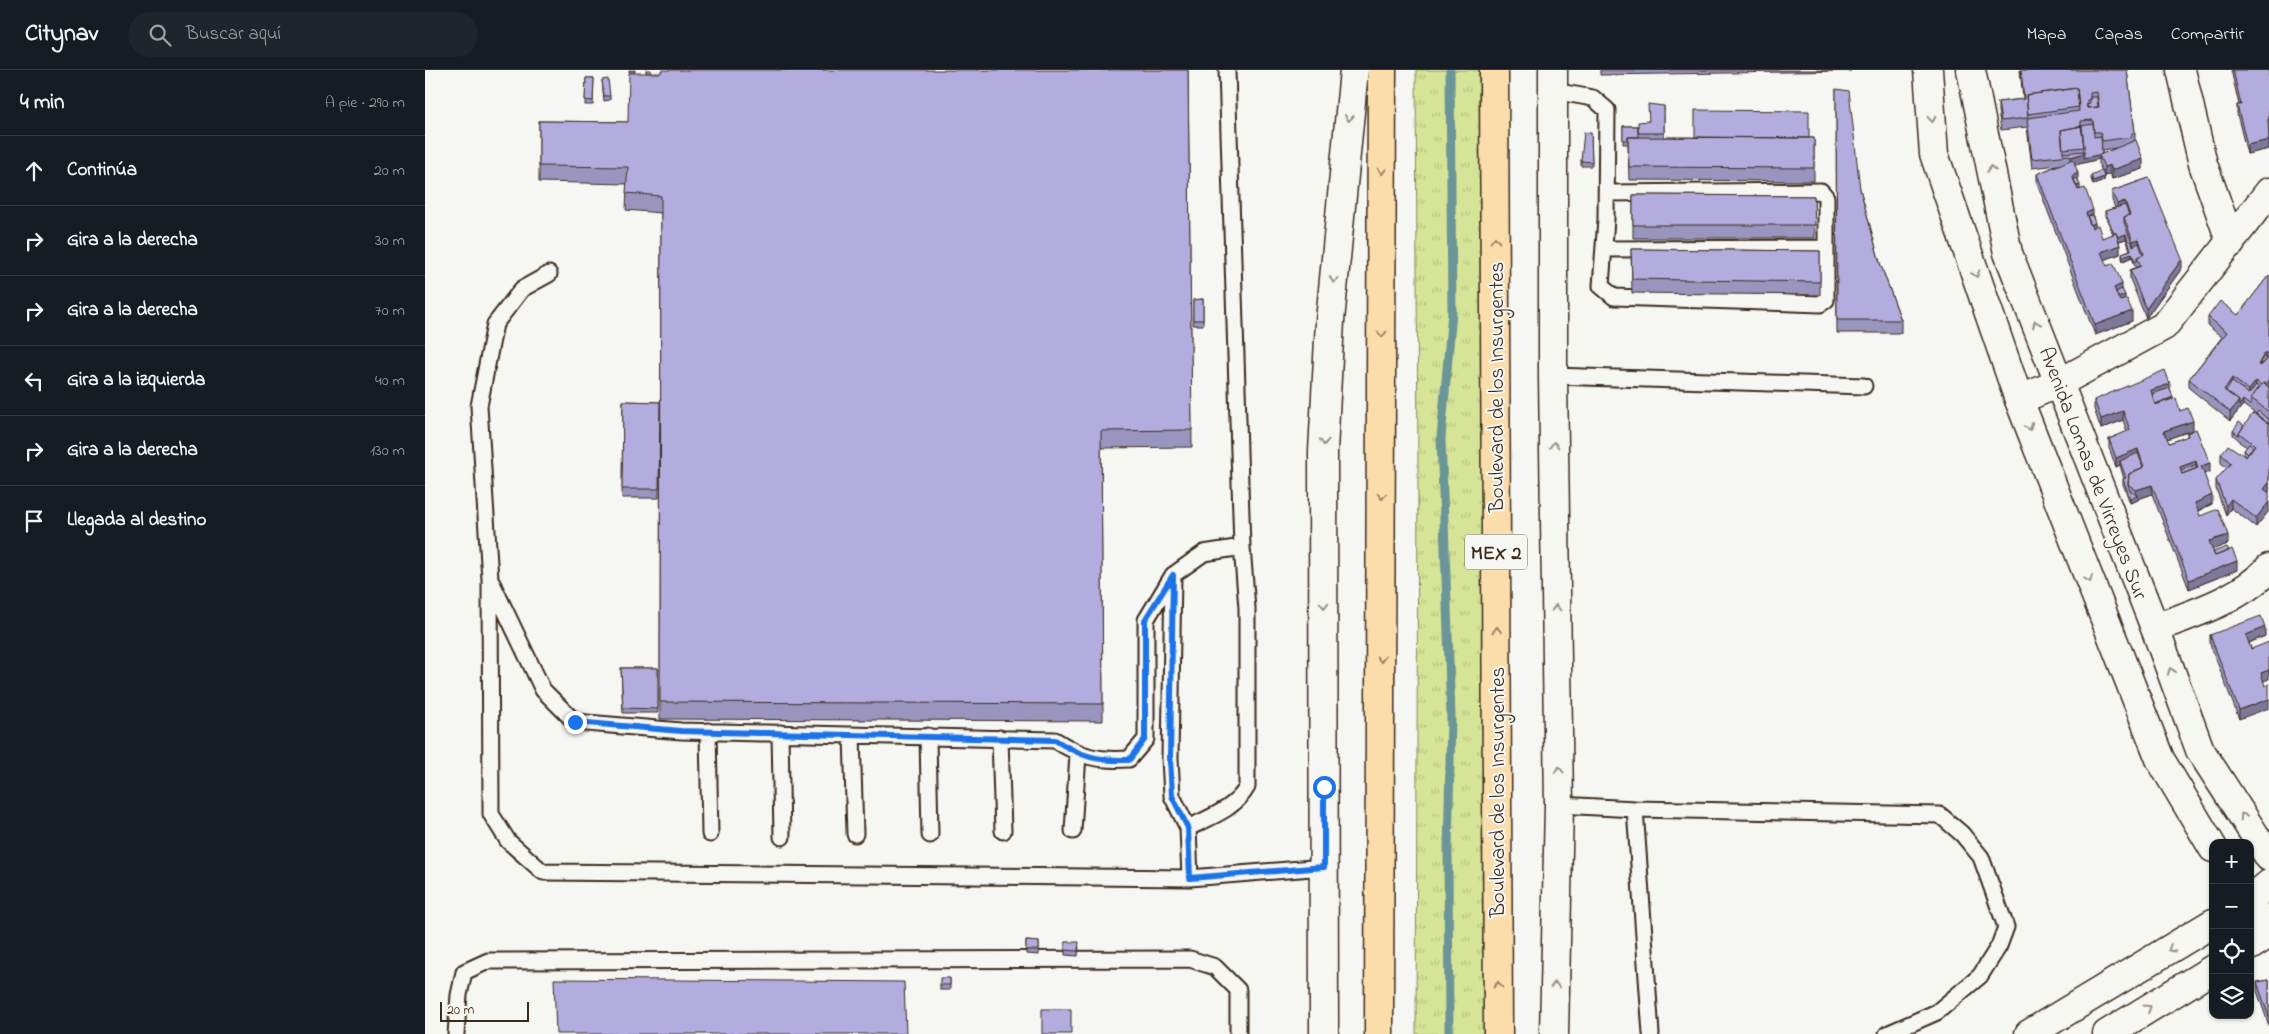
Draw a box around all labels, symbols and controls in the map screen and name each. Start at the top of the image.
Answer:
search box [128,12,478,57]
text: Citynav [25,17,98,52]
icon: search [146,21,174,49]
text: Buscar aquí [186,21,281,48]
text: Mapa [2026,22,2067,48]
text: Capas [2095,22,2143,48]
text: Compartir [2171,22,2244,48]
text: 4 min [20,88,64,118]
text: A pie · 290 m [325,91,405,115]
one-way arrow [1344,115,1355,123]
one-way arrow [1926,115,1937,123]
icon: ahead [20,157,48,185]
text: Continúa [67,157,137,184]
text: 20 m [374,159,405,183]
one-way arrow [1986,164,1997,173]
one-way arrow [1377,168,1387,175]
icon: right [20,227,48,255]
text: Gira a la derecha [67,227,198,254]
text: 30 m [375,229,405,253]
one-way arrow [1490,236,1500,244]
street label: Boulevard de los Insurgentes [1483,262,1515,513]
one-way arrow [1970,269,1980,278]
one-way arrow [1328,277,1339,285]
icon: right [20,297,48,325]
text: Gira a la derecha [67,297,198,324]
text: 70 m [375,299,405,323]
one-way arrow [2031,320,2042,329]
one-way arrow [1377,330,1387,338]
street label: Avenida Lomas de Virreyes Sur [2028,343,2154,606]
icon: left [20,367,48,395]
text: Gira a la izquierda [67,367,205,394]
text: 40 m [375,369,405,393]
one-way arrow [2024,423,2034,431]
icon: right [20,437,48,465]
text: Gira a la derecha [67,437,198,464]
text: 130 m [370,439,405,463]
one-way arrow [1318,439,1329,447]
one-way arrow [1549,441,1559,449]
one-way arrow [1376,492,1387,500]
icon: arrive [20,507,48,535]
text: Llegada al destino [67,507,206,534]
road number: MEX 2 [1465,534,1527,570]
one-way arrow [2083,574,2093,582]
one-way arrow [1319,602,1329,609]
one-way arrow [1551,604,1561,612]
one-way arrow [1492,626,1502,634]
one-way arrow [1376,655,1386,663]
street label: Boulevard de los Insurgentes [1484,667,1516,918]
one-way arrow [2167,667,2177,676]
route end [564,711,587,734]
one-way arrow [1554,766,1564,774]
route start [1313,776,1336,799]
one-way arrow [2239,812,2249,821]
map controls [2209,839,2254,1019]
button: + [2209,839,2254,884]
button: − [2209,884,2254,929]
button: locate [2209,929,2254,974]
one-way arrow [2167,942,2176,952]
button: layers [2209,974,2254,1019]
one-way arrow [1493,981,1503,989]
one-way arrow [1550,981,1560,989]
scale bar [440,999,529,1022]
text: 20 m [447,1000,474,1021]
one-way arrow [2143,1005,2152,1015]

